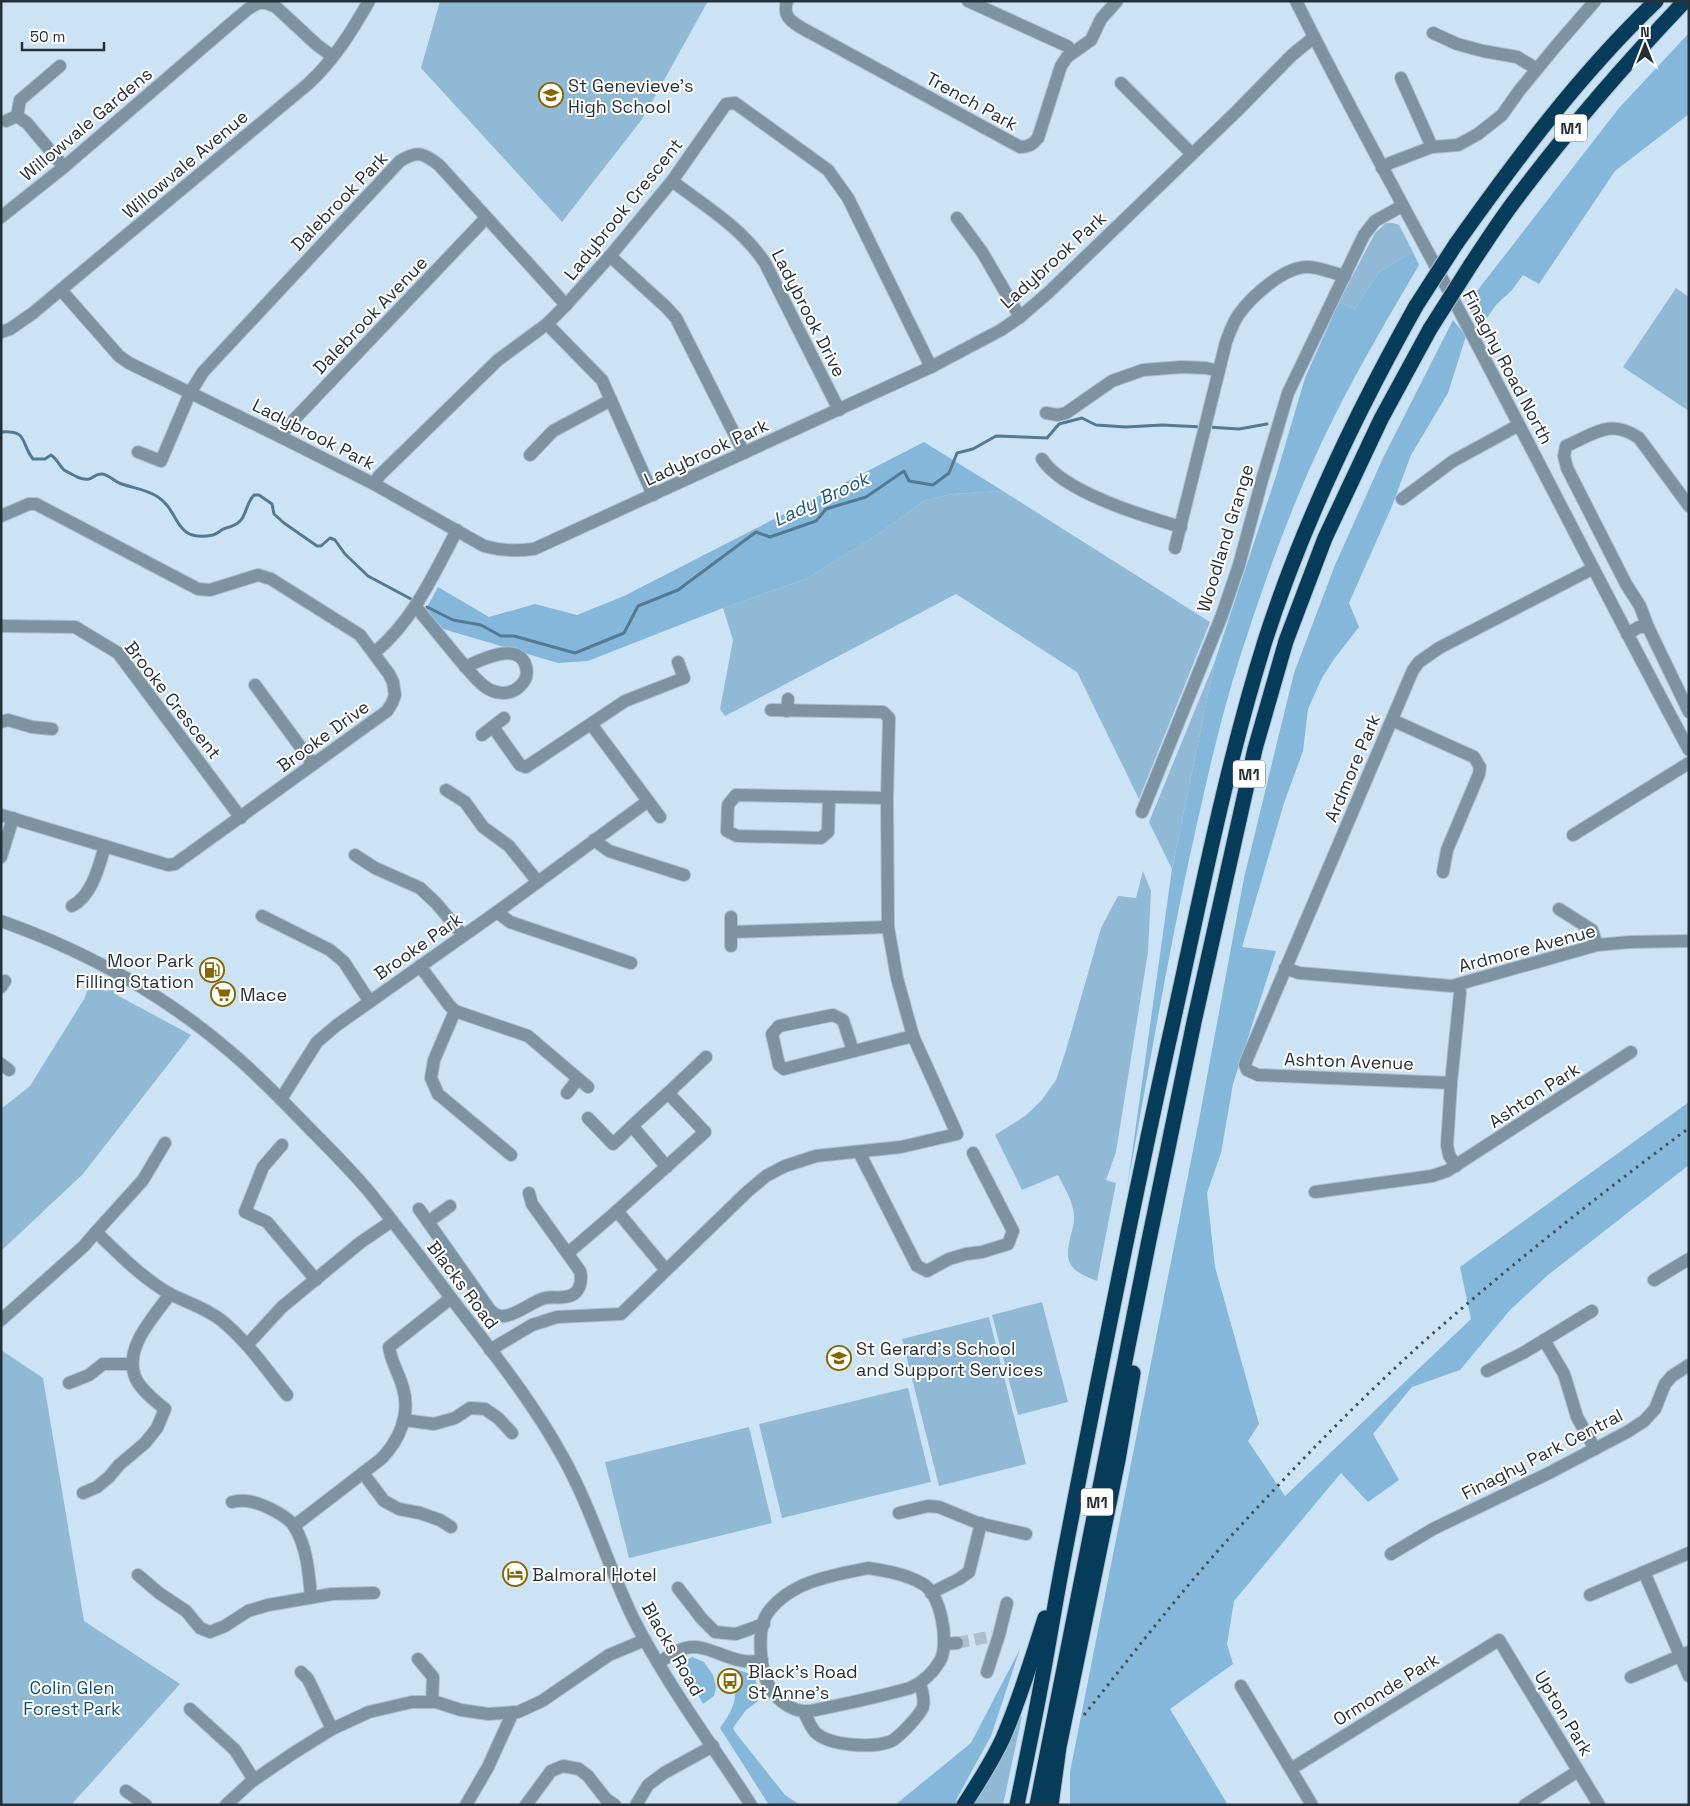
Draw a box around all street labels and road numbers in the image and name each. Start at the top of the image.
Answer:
street label: Willowvale Gardens [15,62,157,186]
street label: Trench Park [922,66,1022,136]
street label: Willowvale Avenue [117,105,253,223]
road number: M1 [1555,115,1587,142]
street label: Ladybrook Crescent [559,133,687,285]
street label: Dalebrook Park [286,146,392,256]
street label: Ladybrook Park [995,206,1111,314]
street label: Ladybrook Drive [767,245,851,381]
street label: Dalebrook Avenue [308,251,432,379]
street label: Finaghy Road North [1458,286,1558,448]
street label: Ladybrook Park [249,393,379,475]
street label: Ladybrook Park [640,413,772,491]
street label: Woodland Grange [1192,461,1258,615]
street label: Brooke Crescent [120,636,226,764]
street label: Brooke Drive [272,695,374,777]
street label: Ardmore Park [1319,710,1385,826]
road number: M1 [1233,761,1265,788]
street label: Brooke Park [369,907,467,985]
street label: Ardmore Avenue [1456,919,1598,977]
street label: Ashton Avenue [1284,1047,1414,1075]
street label: Ashton Park [1484,1057,1584,1133]
street label: Blacks Road [422,1236,504,1334]
street label: Finaghy Park Central [1458,1403,1626,1505]
road number: M1 [1081,1488,1113,1515]
street label: Blacks Road [637,1598,709,1700]
street label: Ormonde Park [1329,1647,1444,1731]
street label: Upton Park [1530,1666,1599,1760]

